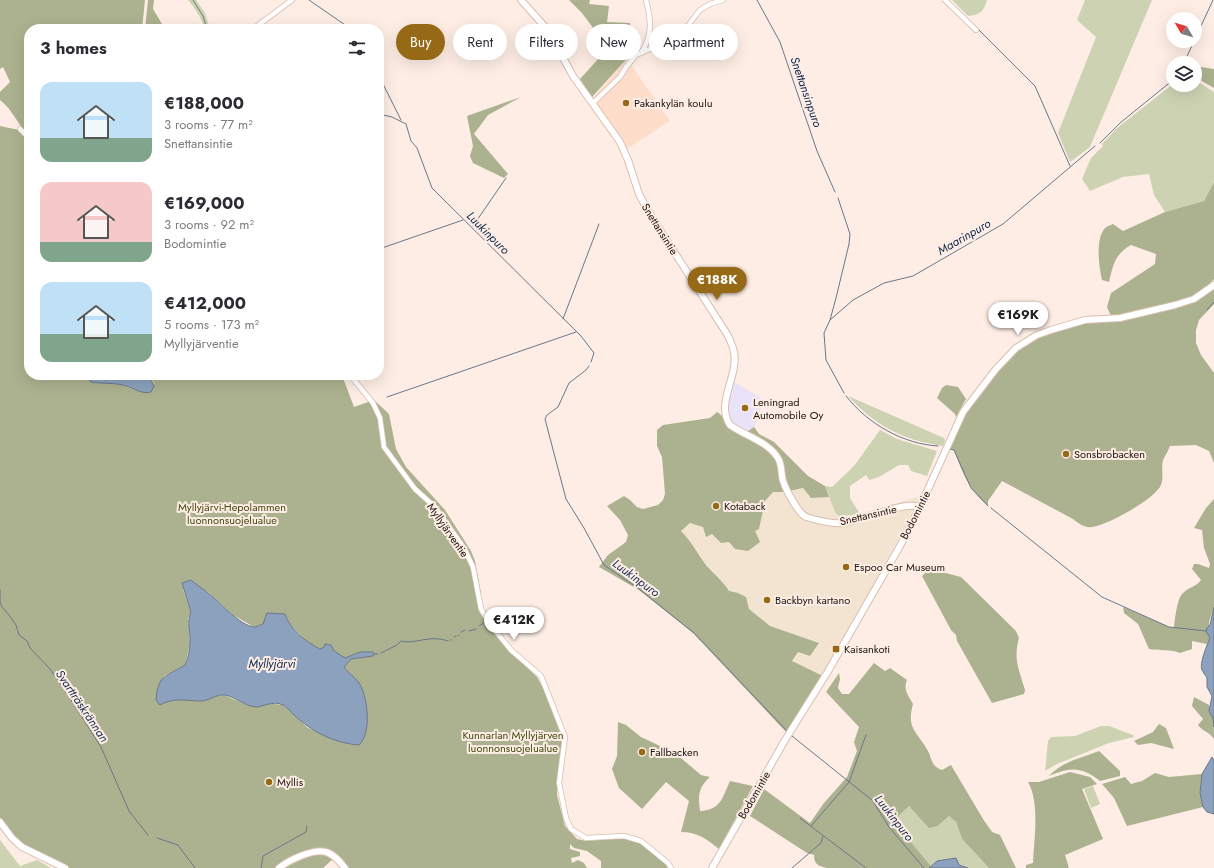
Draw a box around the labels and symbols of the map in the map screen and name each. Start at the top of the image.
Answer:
north arrow [1166,12,1202,48]
water label: Snettansinpuro [786,54,827,130]
place label: Pakankylän koulu [634,95,712,111]
marker: Pakankylän koulu [621,98,631,108]
street label: Snettansintie [638,200,682,258]
water label: Luukinpuro [462,207,514,259]
water label: Maarinpuro [934,214,994,259]
pin: €188K [689,267,745,301]
pin: €169K [990,302,1046,336]
place label: Leningrad Automobile Oy [753,394,824,423]
marker: Leningrad Automobile Oy [740,403,750,413]
place label: Sonsbrobacken [1074,446,1145,462]
marker: Sonsbrobacken [1061,449,1071,459]
street label: Bodomintie [896,488,934,542]
place label: Kotaback [724,498,766,514]
park label: Myllyjärvi-Hepolammen luonnonsuojelualue [178,499,286,528]
street label: Myllyjärventie [423,500,473,561]
marker: Kotaback [711,501,721,511]
street label: Snettansintie [838,501,898,529]
water label: Luukinpuro [609,555,664,602]
place label: Espoo Car Museum [854,559,945,575]
marker: Espoo Car Museum [841,562,851,572]
place label: Backbyn kartano [775,592,850,608]
marker: Backbyn kartano [762,595,772,605]
pin: €412K [486,607,542,641]
place label: Kaisankoti [844,641,890,657]
marker: Kaisankoti [831,644,841,654]
water label: Myllyjärvi [248,655,297,673]
water label: Svartträskrännan [51,666,113,746]
park label: Kunnarlan Myllyjärven luonnonsuojelualue [462,727,564,756]
place label: Fallbacken [650,744,698,760]
marker: Fallbacken [637,747,647,757]
street label: Bodomintie [734,768,774,822]
place label: Myllis [277,774,304,790]
marker: Myllis [264,777,274,787]
water label: Luukinpuro [870,791,918,845]

